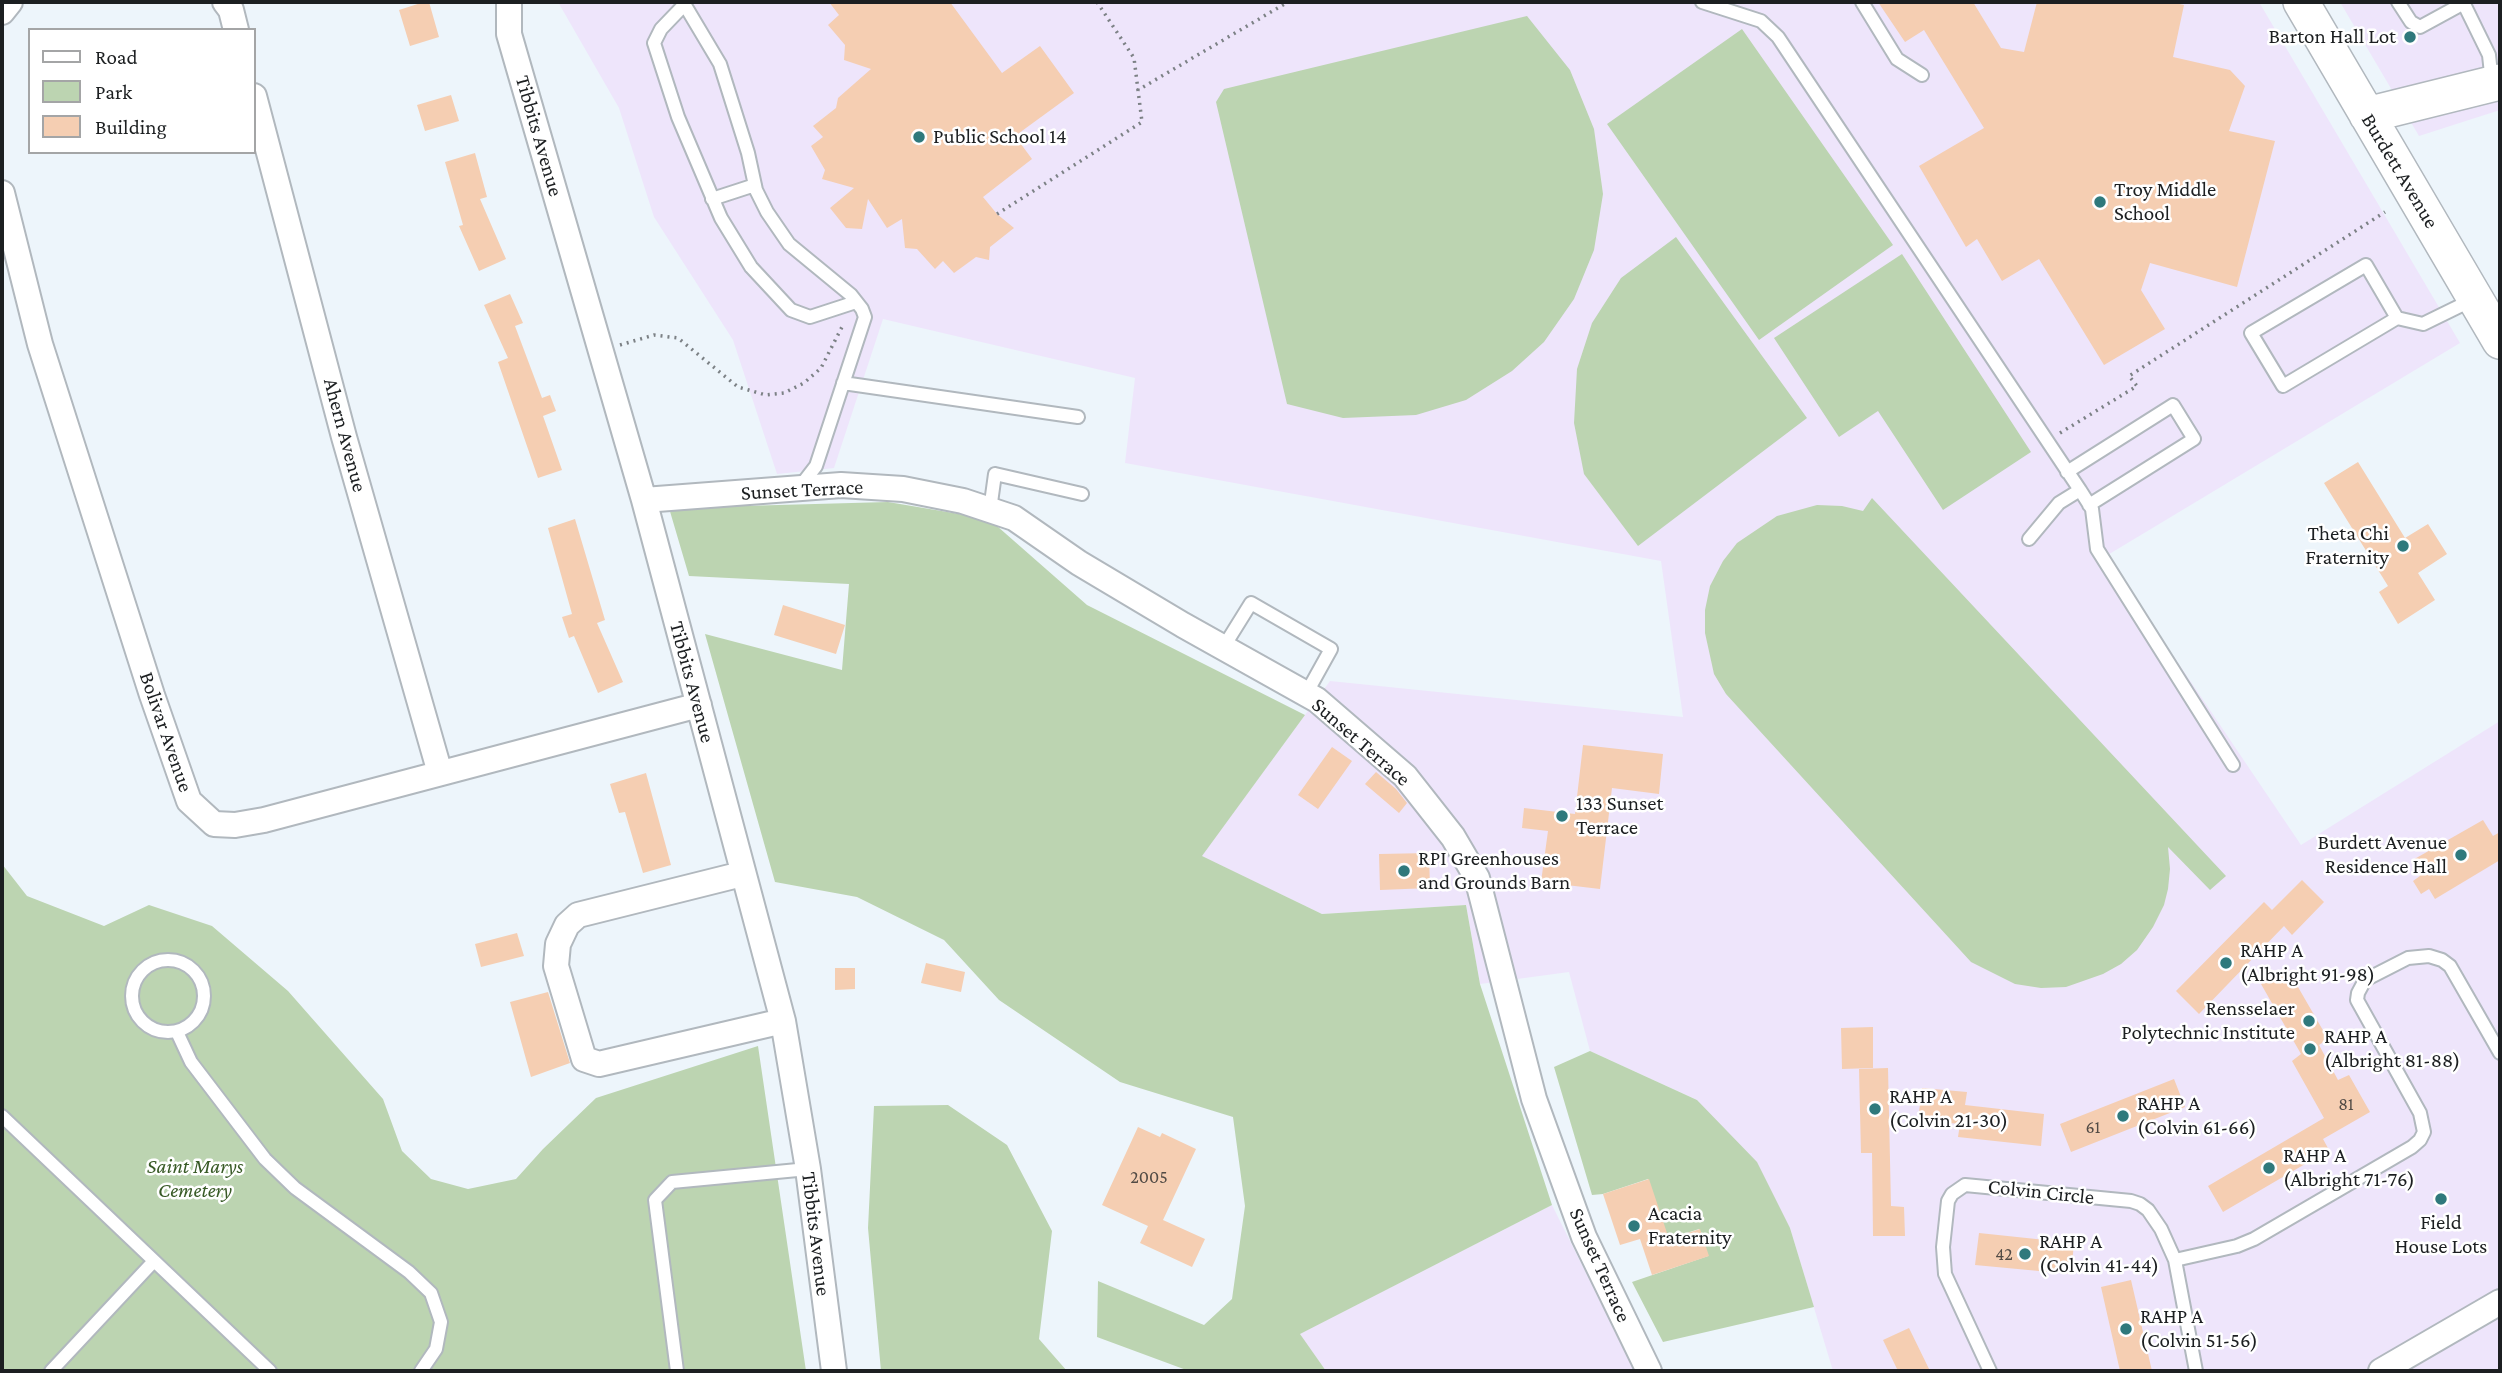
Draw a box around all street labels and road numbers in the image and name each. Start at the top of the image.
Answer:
street label: Tibbits Avenue [510,73,568,199]
street label: Burdett Avenue [2356,109,2444,233]
street label: Ahern Avenue [318,375,372,495]
street label: Sunset Terrace [740,474,864,506]
street label: Tibbits Avenue [664,618,720,746]
street label: Bolivar Avenue [134,669,198,795]
street label: Sunset Terrace [1307,692,1415,792]
street label: Tibbits Avenue [796,1171,836,1297]
street label: Colvin Circle [1987,1174,2095,1210]
street label: Sunset Terrace [1564,1204,1636,1326]

